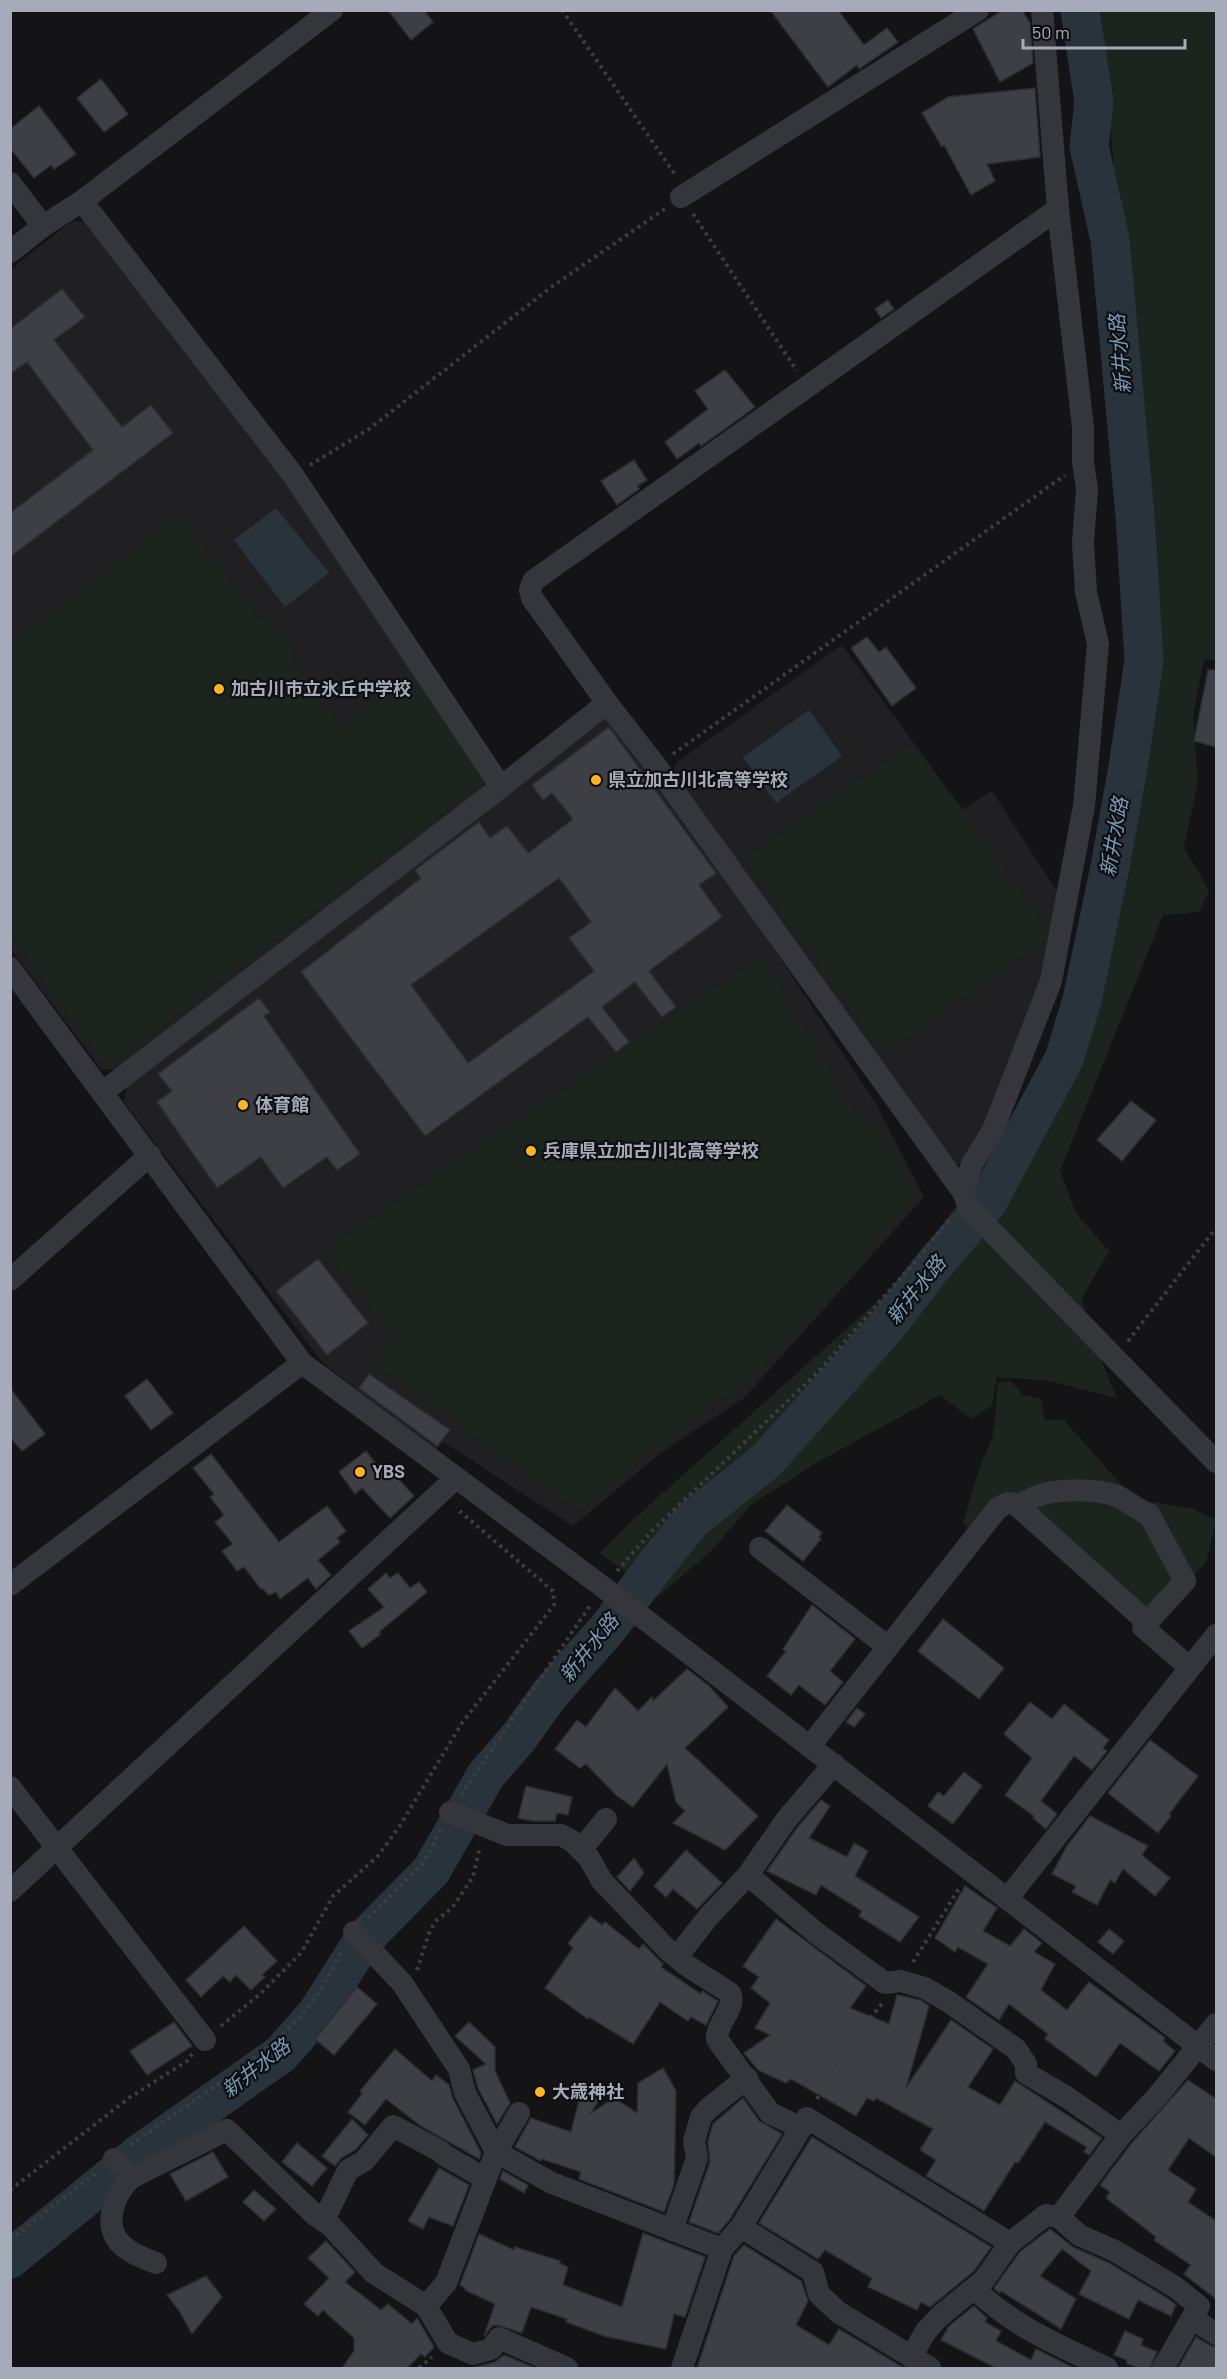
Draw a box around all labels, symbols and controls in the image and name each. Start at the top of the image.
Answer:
scale bar [1023,12,1185,50]
text: 50 m [1032,21,1070,43]
water label: 新井水路 [1103,311,1134,395]
place label: 加古川市立氷丘中学校 [231,677,411,699]
marker: 加古川市立氷丘中学校 [212,682,226,696]
place label: 県立加古川北高等学校 [608,768,788,790]
marker: 県立加古川北高等学校 [589,773,603,787]
water label: 新井水路 [1094,793,1132,878]
place label: 体育館 [255,1093,309,1115]
marker: 体育館 [236,1098,250,1112]
place label: 兵庫県立加古川北高等学校 [543,1139,759,1161]
marker: 兵庫県立加古川北高等学校 [524,1144,538,1158]
water label: 新井水路 [881,1249,951,1328]
place label: YBS [372,1460,405,1482]
marker: YBS [353,1465,367,1479]
water label: 新井水路 [554,1607,624,1686]
water label: 新井水路 [216,2032,296,2101]
place label: 大歳神社 [552,2080,624,2102]
marker: 大歳神社 [533,2085,547,2099]

